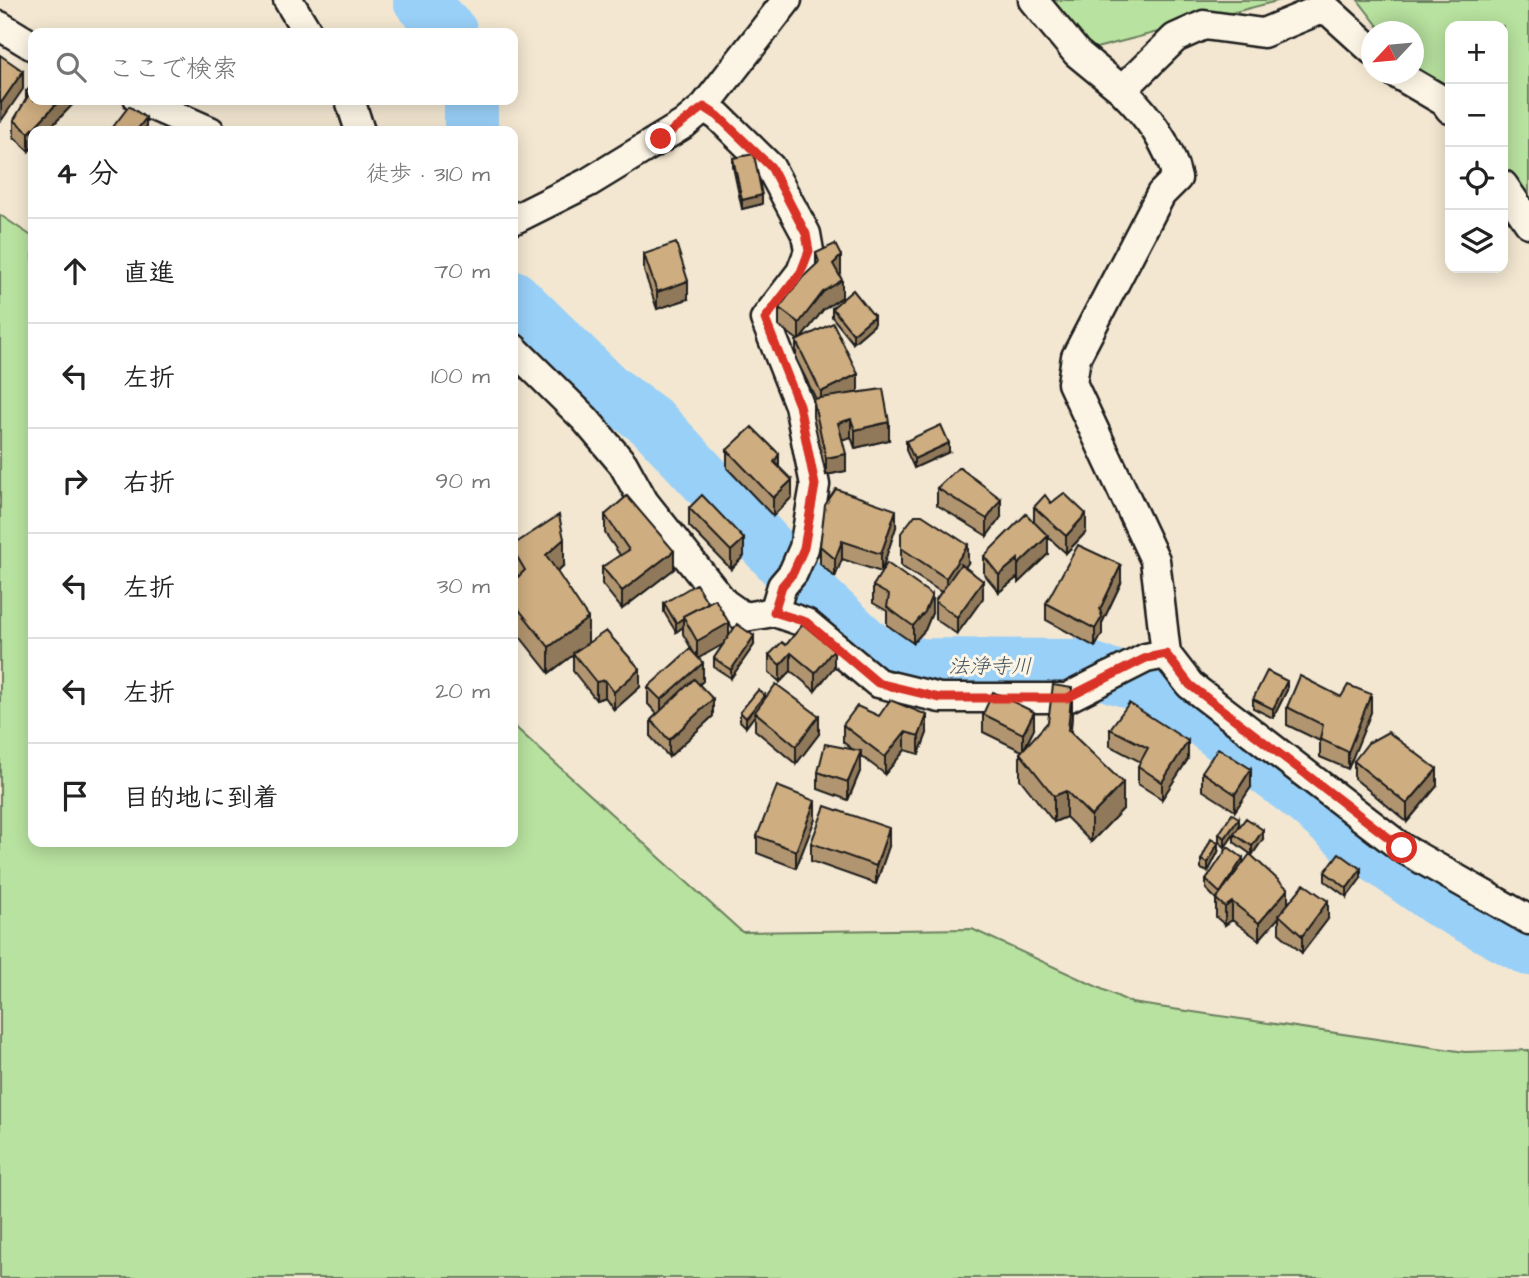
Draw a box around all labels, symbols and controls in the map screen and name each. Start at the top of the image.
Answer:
north arrow [1361,21,1424,84]
map controls [1445,21,1508,273]
button: + [1445,21,1508,84]
search box [28,28,518,105]
icon: search [52,48,90,86]
text: ここで検索 [108,51,238,87]
button: − [1445,84,1508,147]
route end [645,123,676,154]
button: locate [1445,147,1508,210]
text: 4 分 [56,153,118,195]
text: 徒歩 · 310 m [366,158,490,190]
button: layers [1445,210,1508,273]
icon: ahead [56,252,94,290]
text: 直進 [123,255,175,291]
text: 70 m [434,255,490,287]
icon: left [56,357,94,395]
text: 左折 [123,360,175,396]
text: 100 m [431,360,490,392]
icon: right [56,462,94,500]
text: 右折 [123,465,175,501]
text: 90 m [435,465,490,497]
icon: left [56,567,94,605]
text: 左折 [123,570,175,606]
text: 30 m [437,570,490,602]
water label: 法浄寺川 [948,652,1032,681]
icon: left [56,672,94,710]
text: 左折 [123,675,175,711]
text: 20 m [435,675,490,707]
icon: arrive [56,777,94,815]
text: 目的地に到着 [123,780,279,816]
route start [1386,832,1417,863]

